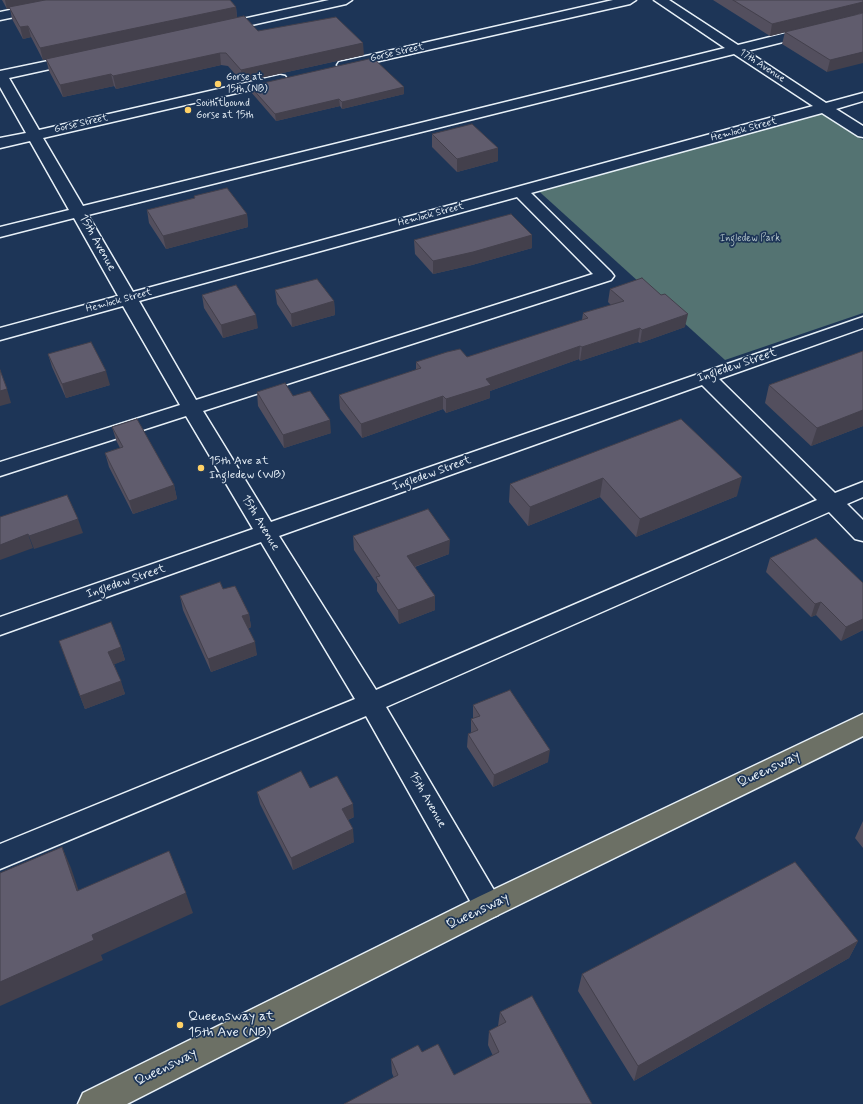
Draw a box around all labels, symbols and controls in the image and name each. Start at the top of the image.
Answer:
street label: Gorse Street [369,41,425,65]
street label: 17th Avenue [737,47,787,85]
place label: Gorse at 15th (NB) [226,72,268,96]
marker: Gorse at 15th (NB) [213,79,223,89]
place label: Southtbound Gorse at 15th [196,98,254,122]
marker: Southtbound Gorse at 15th [183,105,193,115]
street label: Gorse Street [53,112,109,136]
street label: Hemlock Street [710,115,778,145]
street label: Hemlock Street [397,200,465,230]
street label: 15th Avenue [76,212,118,274]
park label: Ingledew Park [720,233,780,245]
street label: Hemlock Street [85,286,153,316]
street label: Ingledew Street [696,346,778,386]
street label: Ingledew Street [391,453,473,495]
place label: 15th Ave at Ingledew (WB) [209,454,285,482]
marker: 15th Ave at Ingledew (WB) [196,463,206,473]
street label: 15th Avenue [238,492,282,554]
street label: Ingledew Street [85,562,167,602]
street label: Queensway [735,748,803,792]
street label: 15th Avenue [405,769,449,831]
street label: Queensway [444,890,512,934]
place label: Queensway at 15th Ave (NB) [188,1009,274,1042]
marker: Queensway at 15th Ave (NB) [175,1020,185,1030]
street label: Queensway [132,1045,200,1091]

